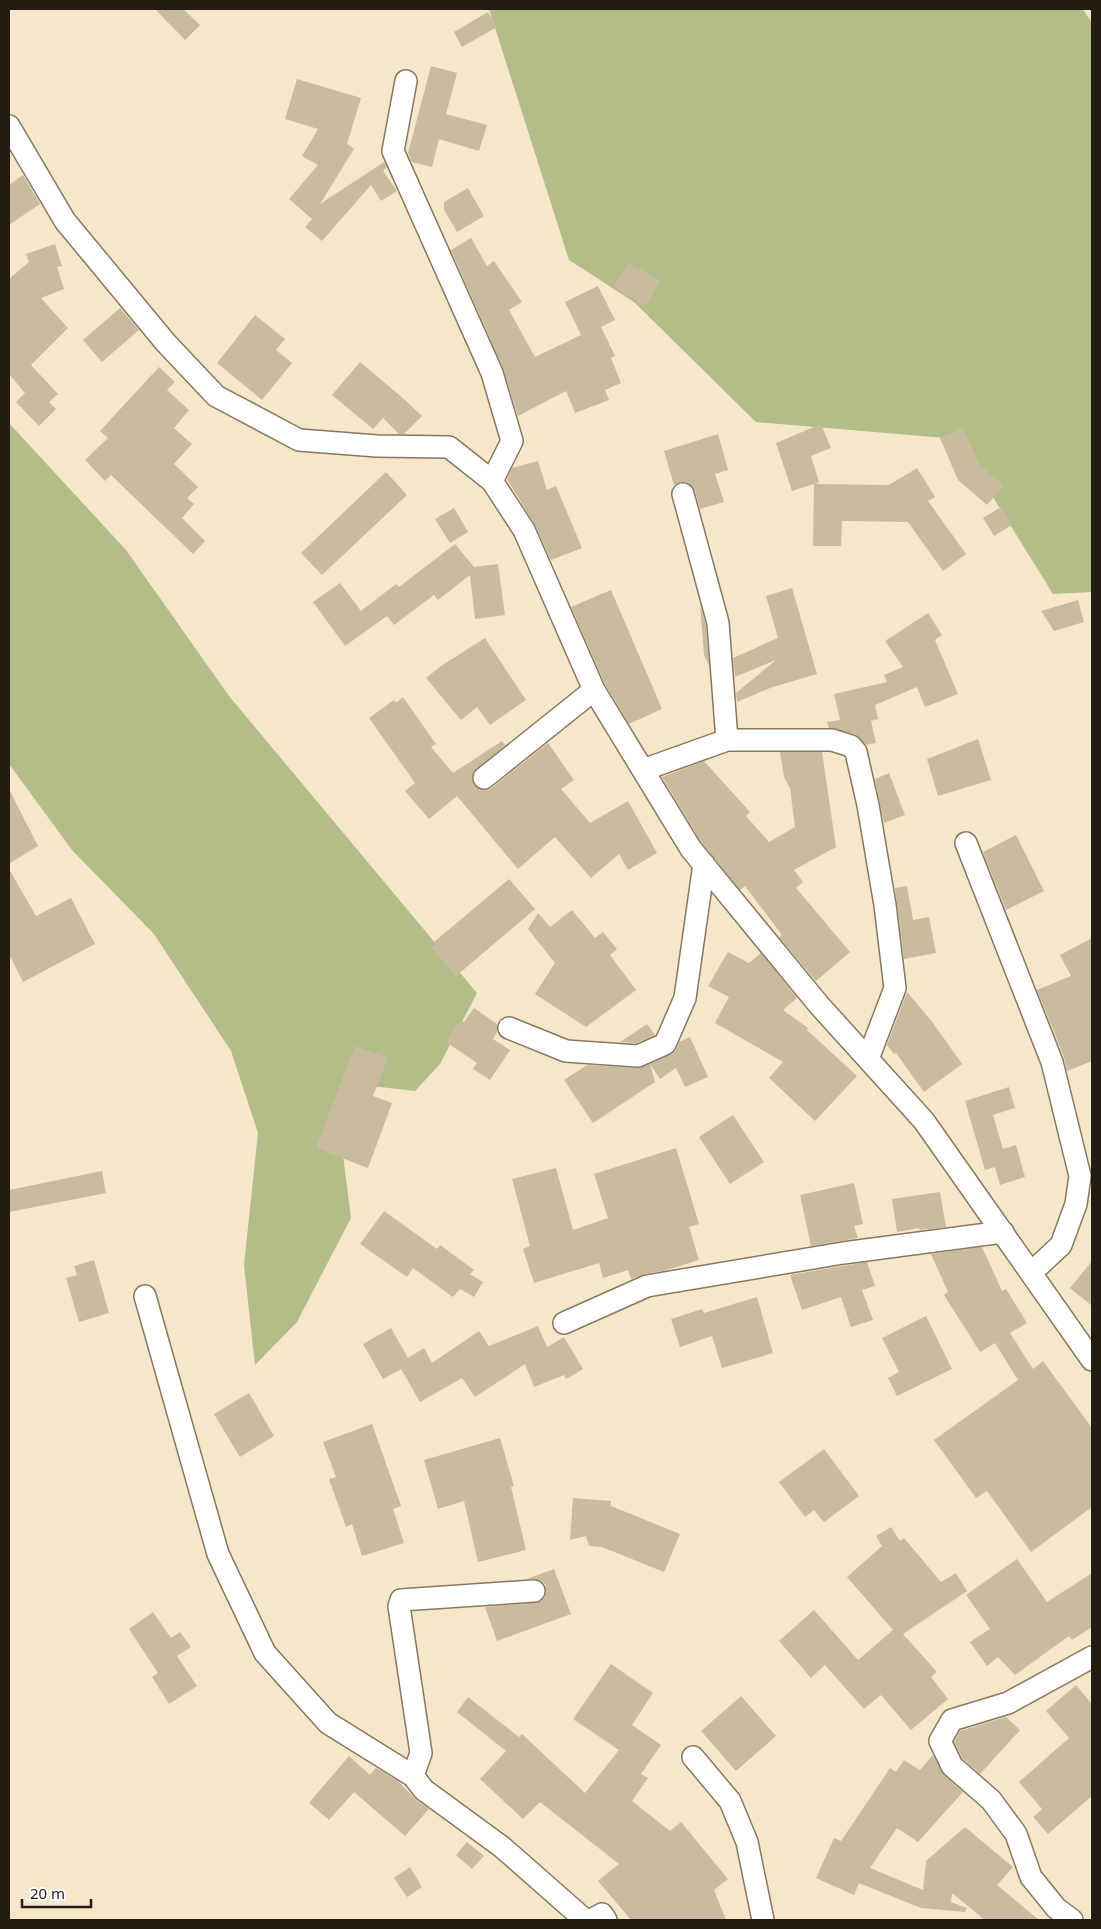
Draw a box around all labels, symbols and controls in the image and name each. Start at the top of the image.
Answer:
scale bar [22,1876,91,1908]
text: 20 m [30,1883,65,1903]

